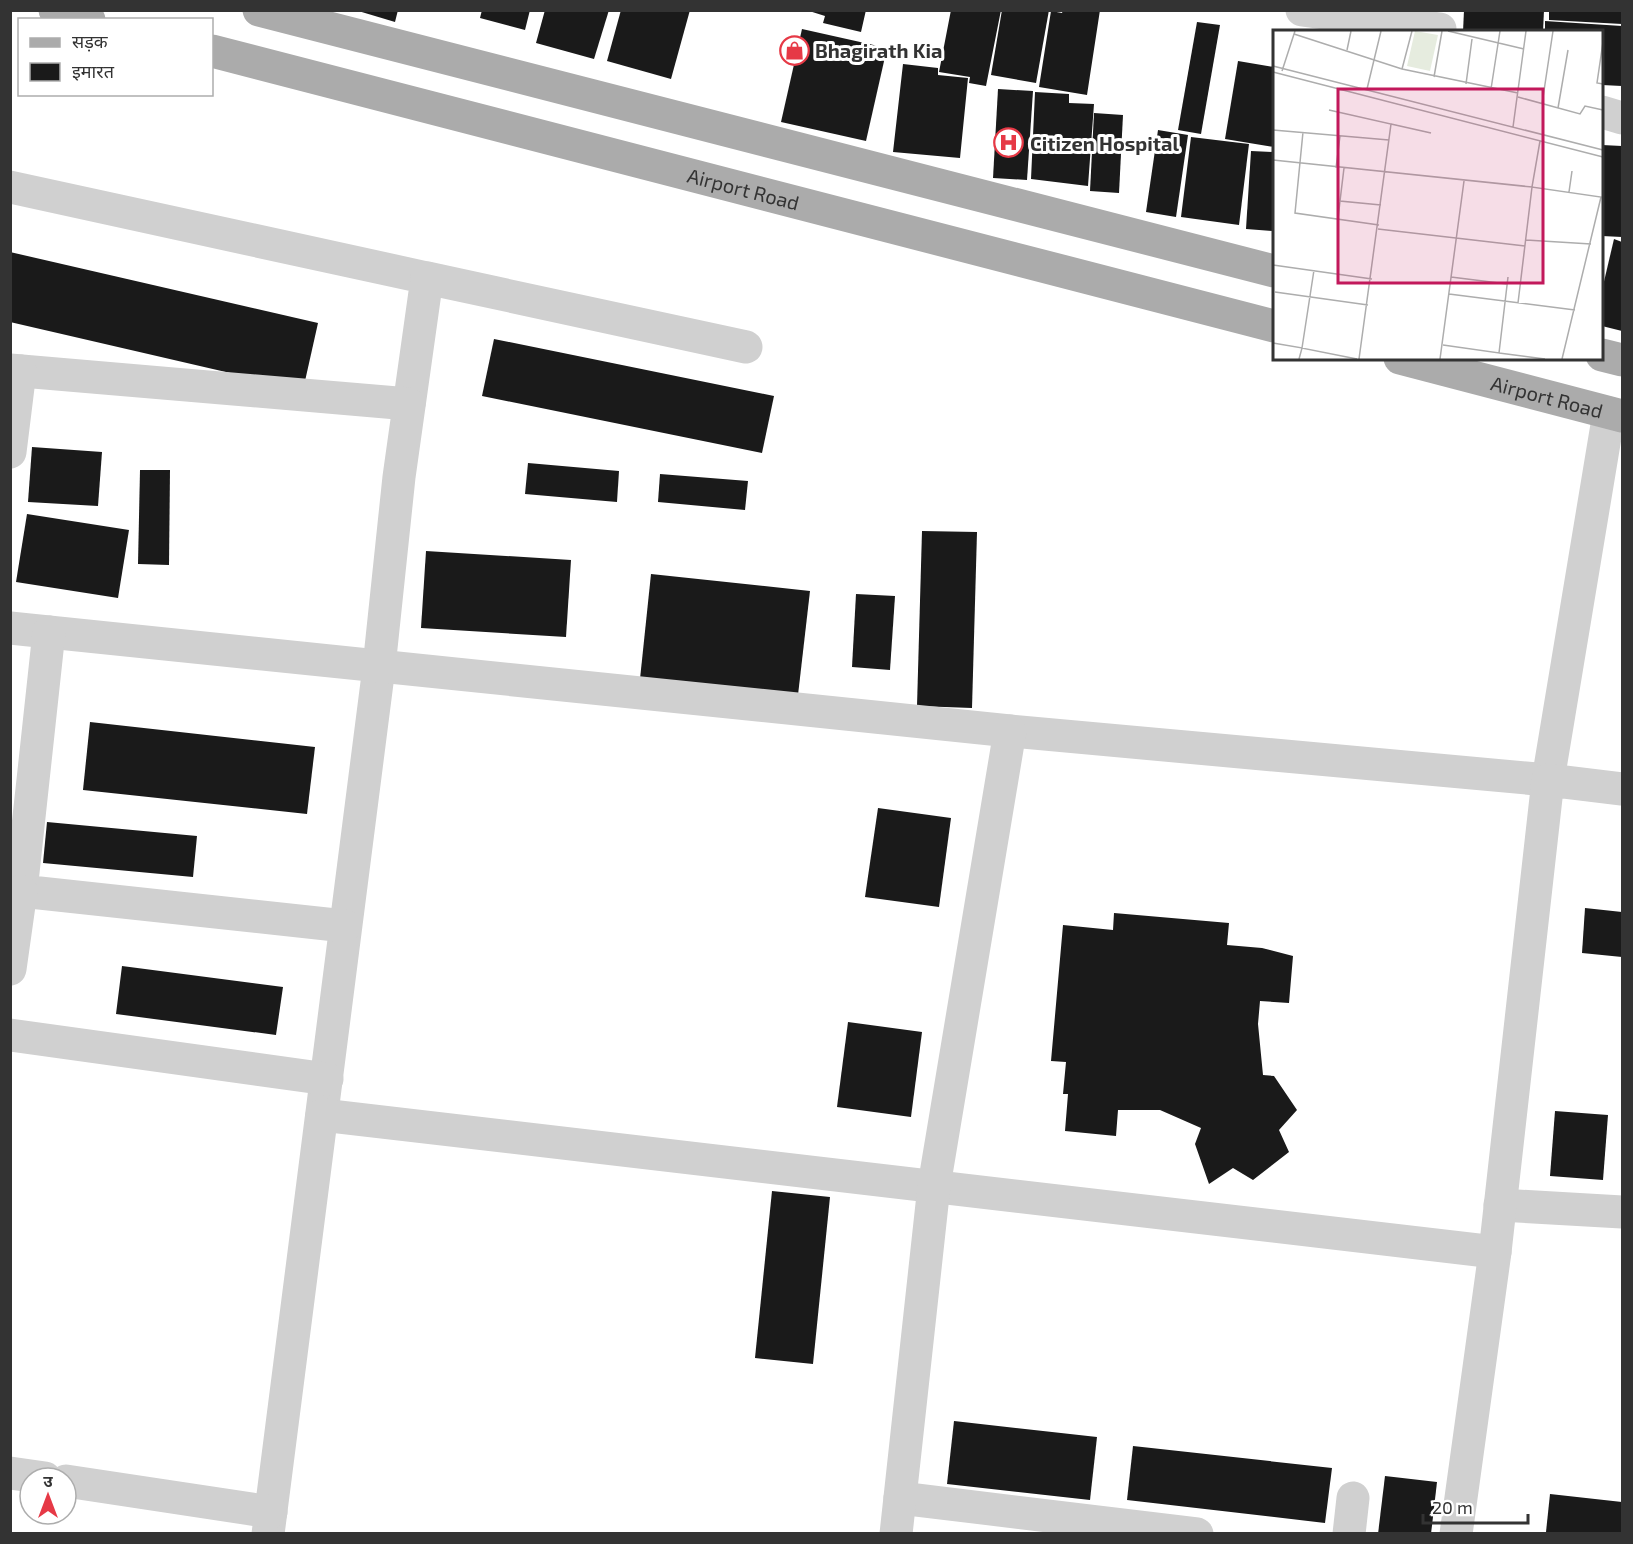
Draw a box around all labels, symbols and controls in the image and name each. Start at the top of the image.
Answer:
legend [18,18,213,96]
text: सड़क [72,30,109,52]
inset map [1273,30,1603,360]
shop icon: Bhagirath Kia [778,34,810,66]
place label: Bhagirath Kia [815,38,942,62]
text: इमारत [72,60,115,82]
hospital icon: Citizen Hospital [993,127,1025,159]
place label: Citizen Hospital [1030,131,1179,155]
street label: Airport Road [685,163,802,215]
street label: Airport Road [1489,370,1606,423]
north arrow [18,1466,78,1526]
text: उ [43,1471,53,1490]
scale bar [1423,1487,1528,1525]
text: 20 m [1432,1496,1473,1518]

